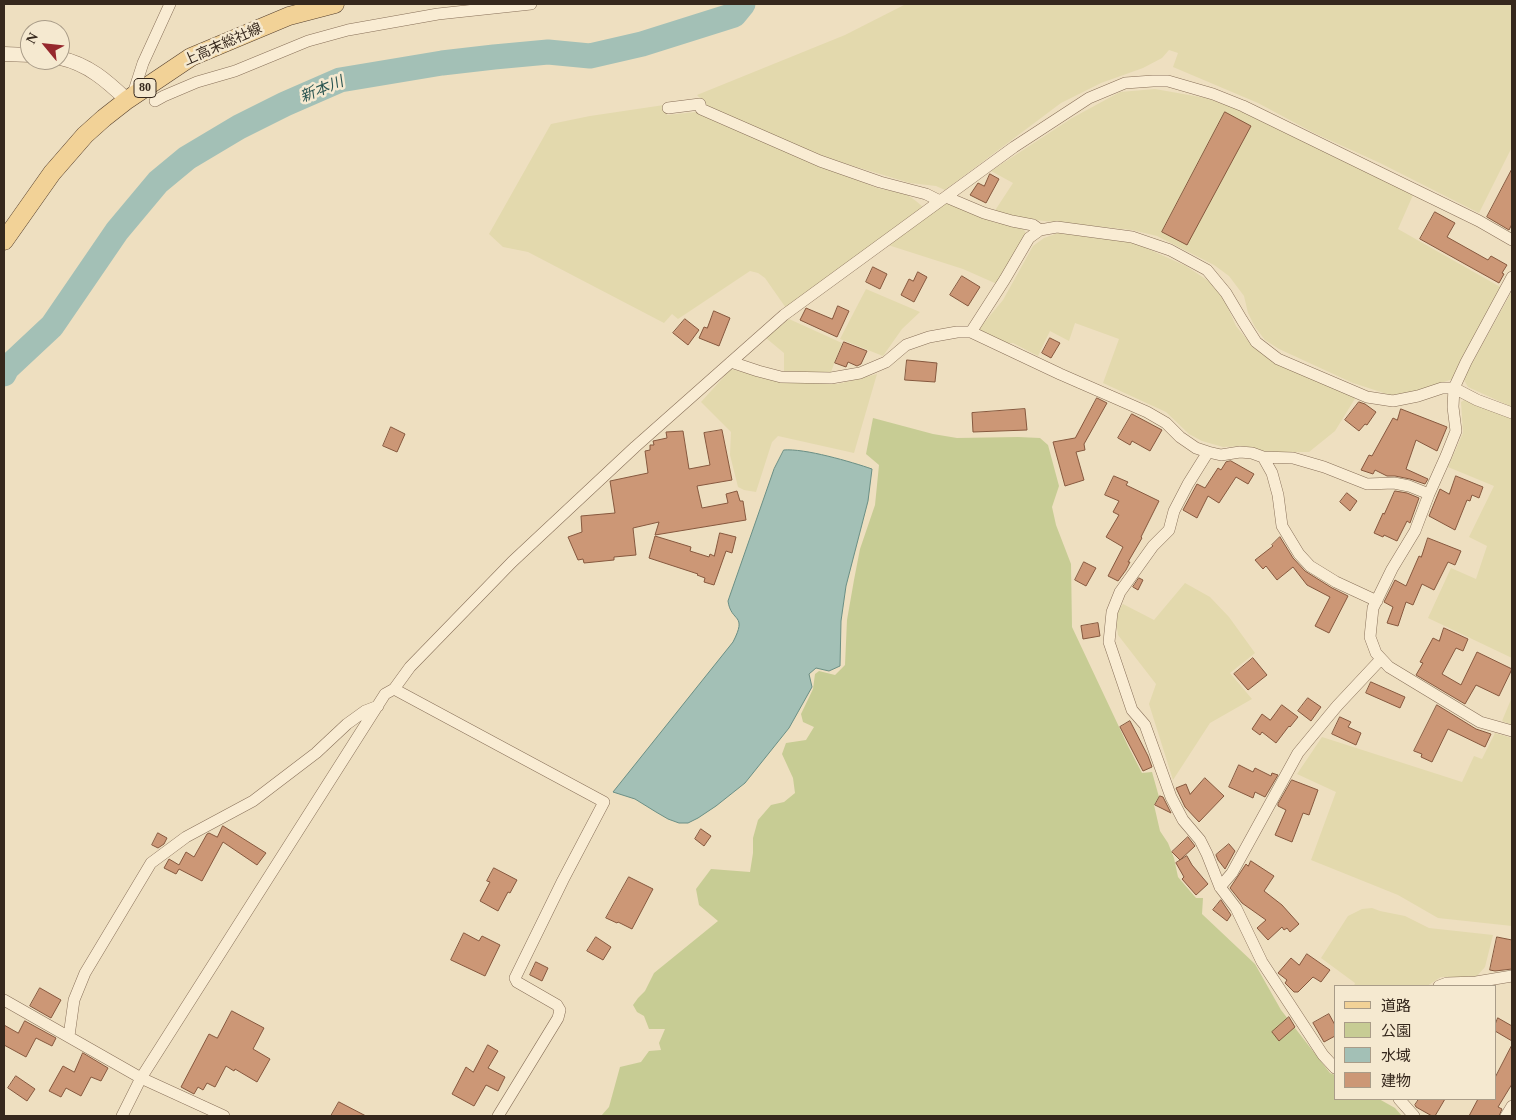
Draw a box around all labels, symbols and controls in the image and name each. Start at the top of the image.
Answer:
north arrow [20,20,70,70]
street label: 上高末総社線 [181,20,265,70]
text: N [23,30,41,46]
water label: 新本川 [298,73,346,107]
road number: 80 [134,78,156,98]
legend [1334,985,1496,1100]
text: 道路 [1381,998,1411,1014]
text: 公園 [1381,1023,1411,1039]
text: 水域 [1381,1048,1411,1064]
text: 建物 [1381,1073,1411,1089]

